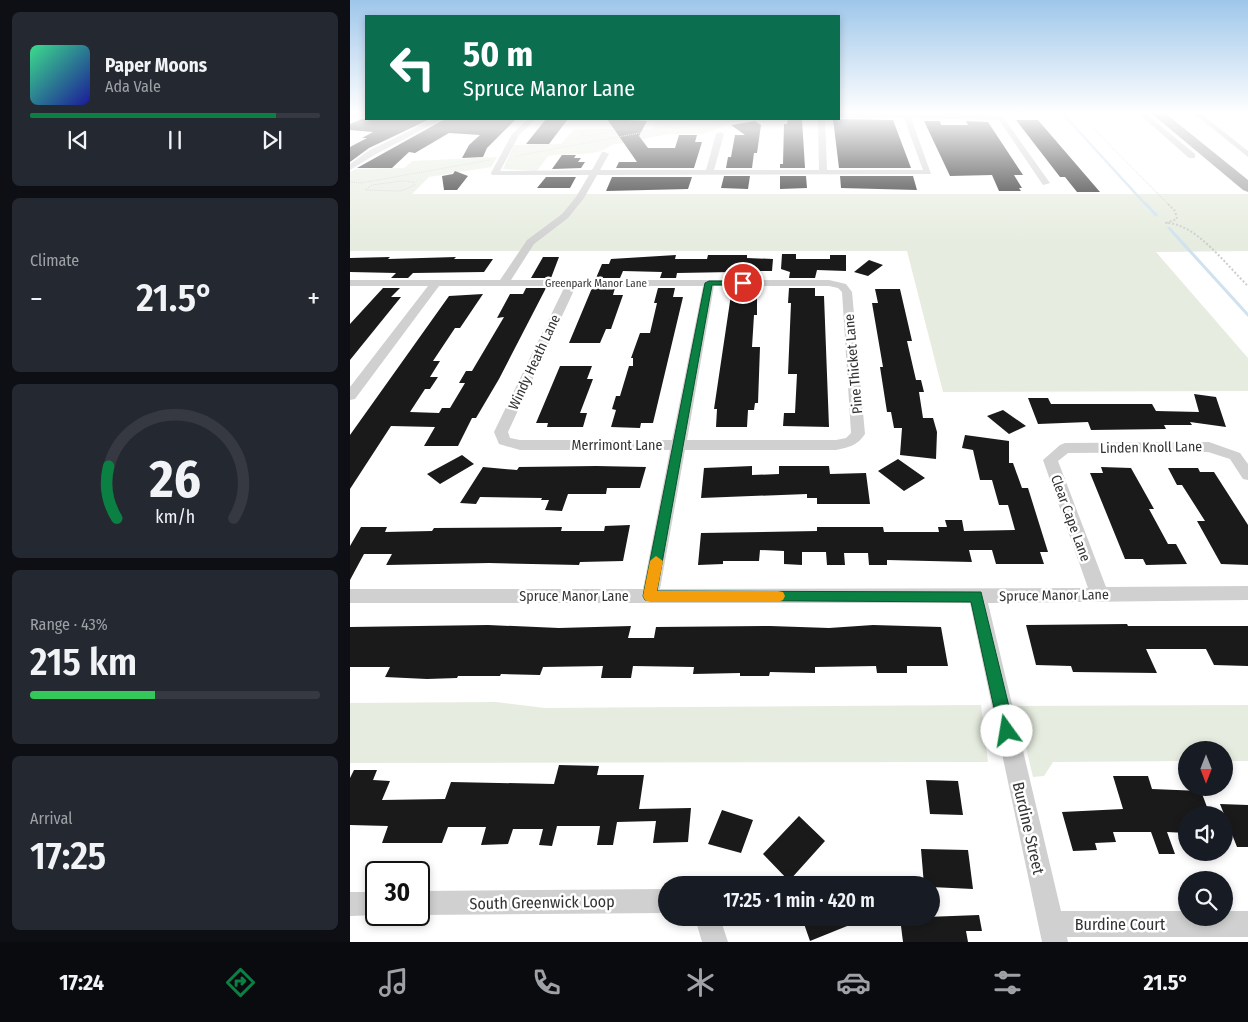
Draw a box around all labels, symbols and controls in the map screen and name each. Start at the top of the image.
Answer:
text: 50 m [463,33,533,75]
icon: left [380,35,445,100]
text: Paper Moons [105,54,207,77]
text: Spruce Manor Lane [463,75,635,102]
text: Ada Vale [105,77,161,96]
icon: previous [64,126,92,154]
icon: pause [161,126,189,154]
icon: next [258,126,286,154]
text: Climate [30,251,79,270]
pin [722,262,764,304]
icon: arrive [729,269,757,297]
text: 21.5° [136,275,214,321]
street label: Greenpark Manor Lane [545,277,647,290]
text: − [30,282,43,315]
text: + [307,282,320,315]
street label: Windy Heath Lane [505,312,564,413]
street label: Pine Thicket Lane [841,313,866,415]
street label: Merrimont Lane [572,437,662,454]
street label: Linden Knoll Lane [1100,438,1202,457]
text: 26 [148,448,201,511]
street label: Clear Cape Lane [1047,472,1094,564]
text: km/h [155,506,195,528]
street label: Spruce Manor Lane [999,586,1109,605]
street label: Spruce Manor Lane [519,588,629,605]
text: Range · 43% [30,615,108,634]
text: 215 km [30,639,137,685]
position arrow [980,704,1032,756]
north arrow [1178,741,1232,796]
map controls [1178,741,1233,926]
street label: Burdine Street [1009,780,1049,877]
button: sound [1178,806,1233,861]
text: Arrival [30,809,72,828]
text: 17:25 [30,833,106,879]
speed limit sign: 30 [365,861,430,926]
button: search [1178,871,1233,926]
text: 17:25 · 1 min · 420 m [723,889,875,912]
street label: South Greenwick Loop [469,892,615,913]
street label: Burdine Court [1075,915,1166,934]
icon: directions [223,965,258,1000]
icon: music [376,965,411,1000]
icon: phone [529,965,564,1000]
icon: climate [683,965,718,1000]
icon: car [836,965,871,1000]
icon: filters [990,965,1025,1000]
text: 17:24 [59,969,104,996]
text: 21.5° [1143,969,1189,996]

